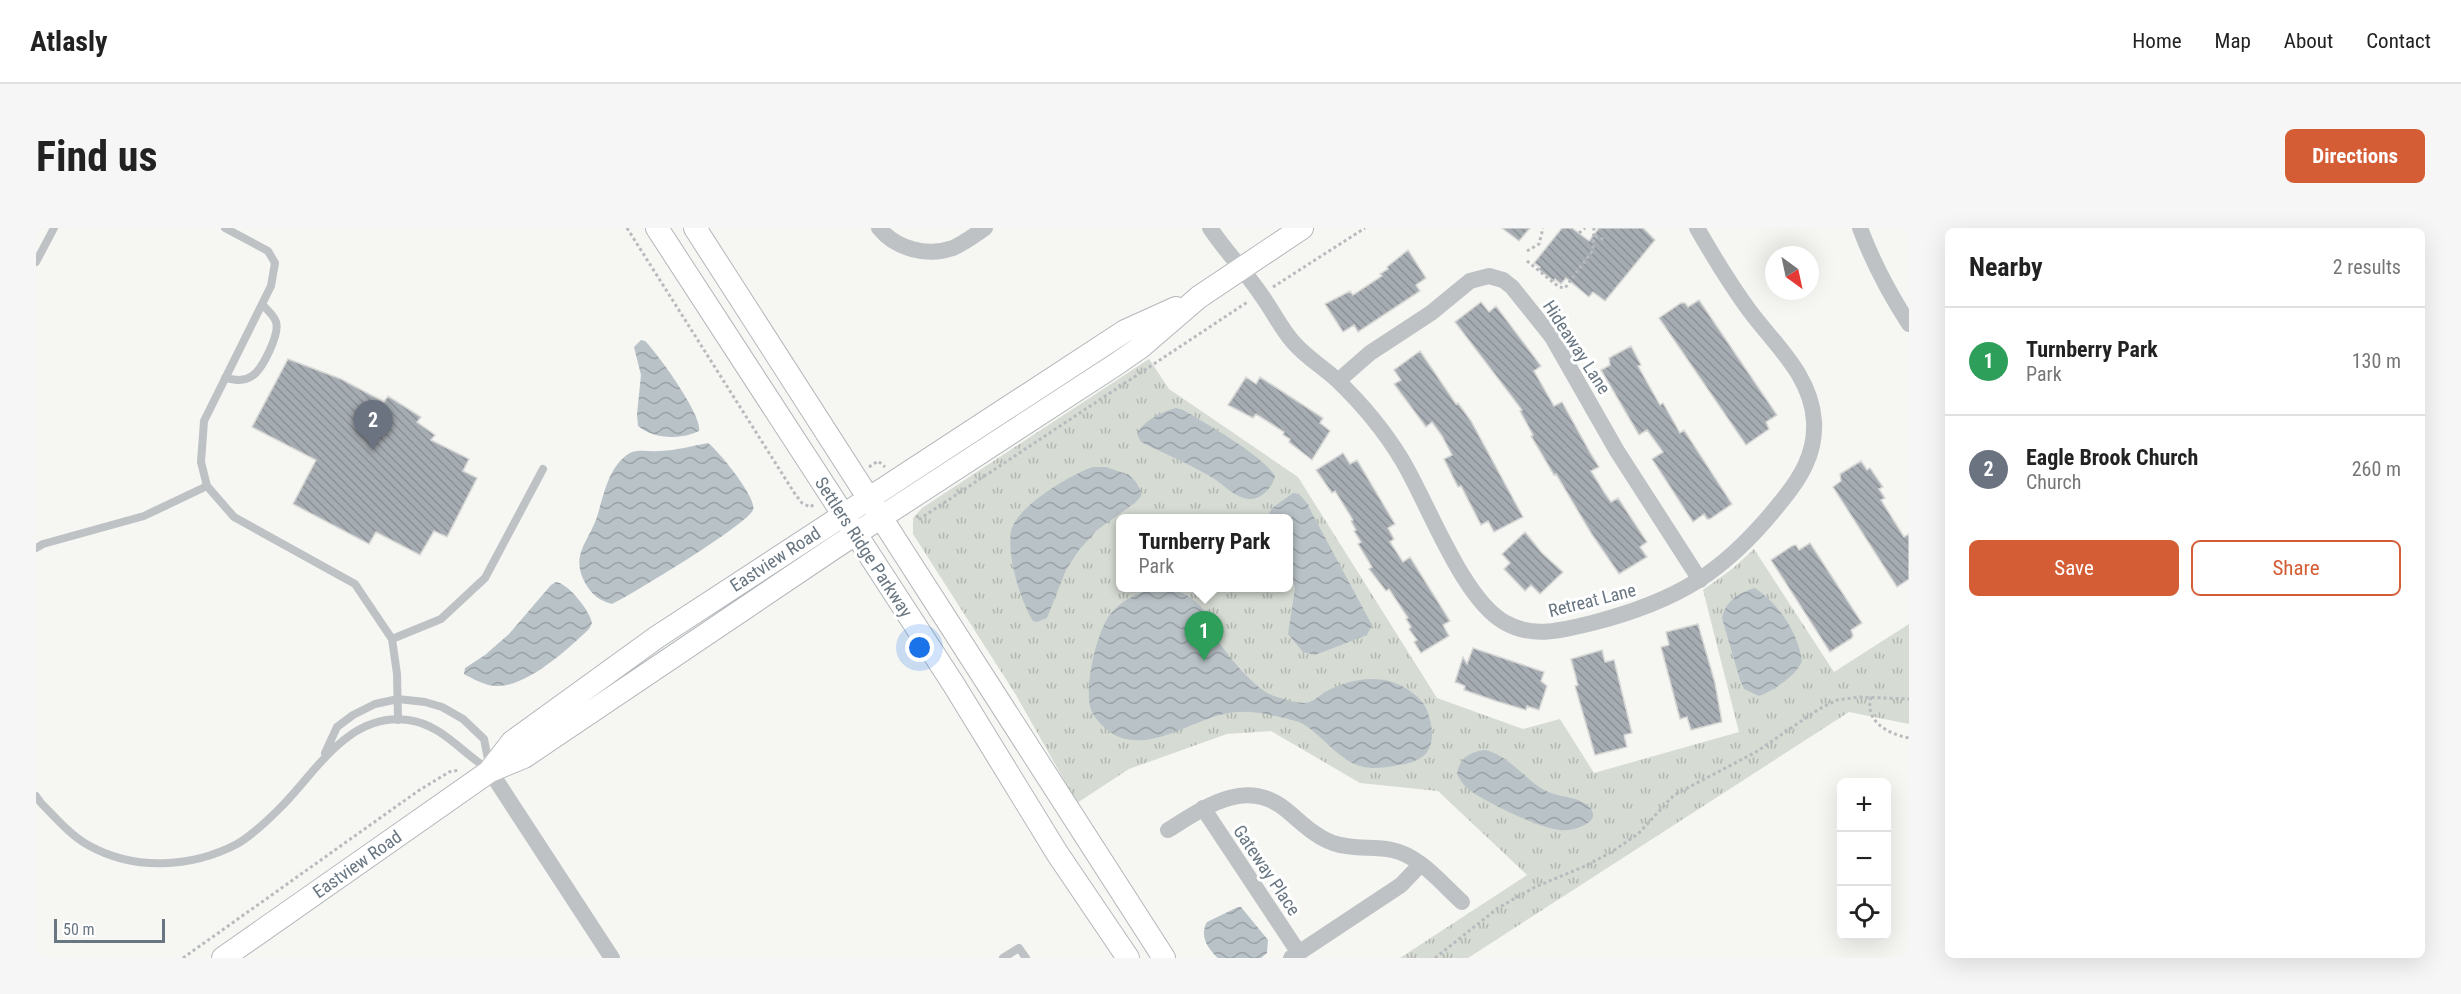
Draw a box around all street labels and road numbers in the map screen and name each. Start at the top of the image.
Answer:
street label: Hideaway Lane [1539,296,1615,398]
street label: Settlers Ridge Parkway [811,473,917,621]
street label: Eastview Road [726,522,824,596]
street label: Retreat Lane [1546,579,1638,621]
street label: Gateway Place [1229,821,1305,919]
street label: Eastview Road [309,826,405,902]

